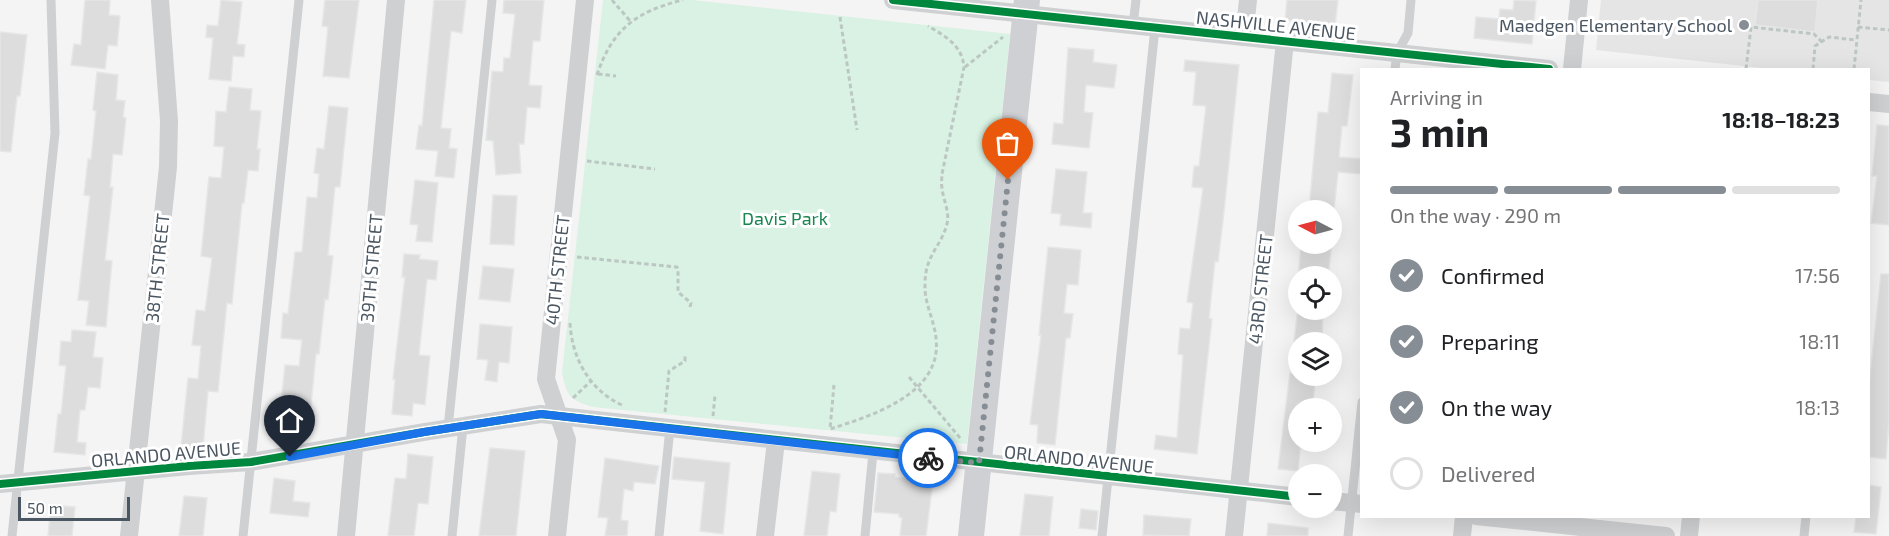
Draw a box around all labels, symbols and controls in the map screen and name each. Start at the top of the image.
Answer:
street label: NASHVILLE AVENUE [1195,6,1357,44]
place label: Maedgen Elementary School [1499,14,1733,36]
marker: Maedgen Elementary School [1737,18,1751,32]
text: Arriving in [1390,85,1483,109]
text: 18:18–18:23 [1722,106,1840,132]
text: 3 min [1390,108,1489,155]
pin [982,118,1033,180]
icon: bag [991,127,1024,160]
north arrow [1288,200,1342,254]
map controls [1288,200,1342,518]
text: On the way · 290 m [1390,203,1561,227]
park label: Davis Park [742,207,828,229]
street label: 38TH STREET [140,212,174,324]
street label: 39TH STREET [355,212,387,323]
street label: 40TH STREET [540,213,574,326]
street label: 43RD STREET [1243,232,1277,345]
icon: check [1390,259,1423,292]
text: Confirmed [1441,262,1545,288]
text: 17:56 [1795,263,1840,287]
button: locate [1288,266,1342,320]
icon: check [1390,325,1423,358]
text: Preparing [1441,328,1539,354]
text: 18:11 [1799,329,1840,353]
button: layers [1288,332,1342,386]
icon: check [1390,391,1423,424]
text: On the way [1441,394,1552,420]
pin [264,395,315,457]
text: 18:13 [1796,395,1840,419]
button: + [1288,398,1342,452]
icon: home [273,404,306,437]
courier [898,428,958,488]
street label: ORLANDO AVENUE [90,436,242,472]
street label: ORLANDO AVENUE [1003,440,1155,478]
icon: bike [912,442,945,475]
text: Delivered [1441,460,1536,486]
button: − [1288,464,1342,518]
scale bar [18,494,130,522]
text: 50 m [27,498,63,517]

